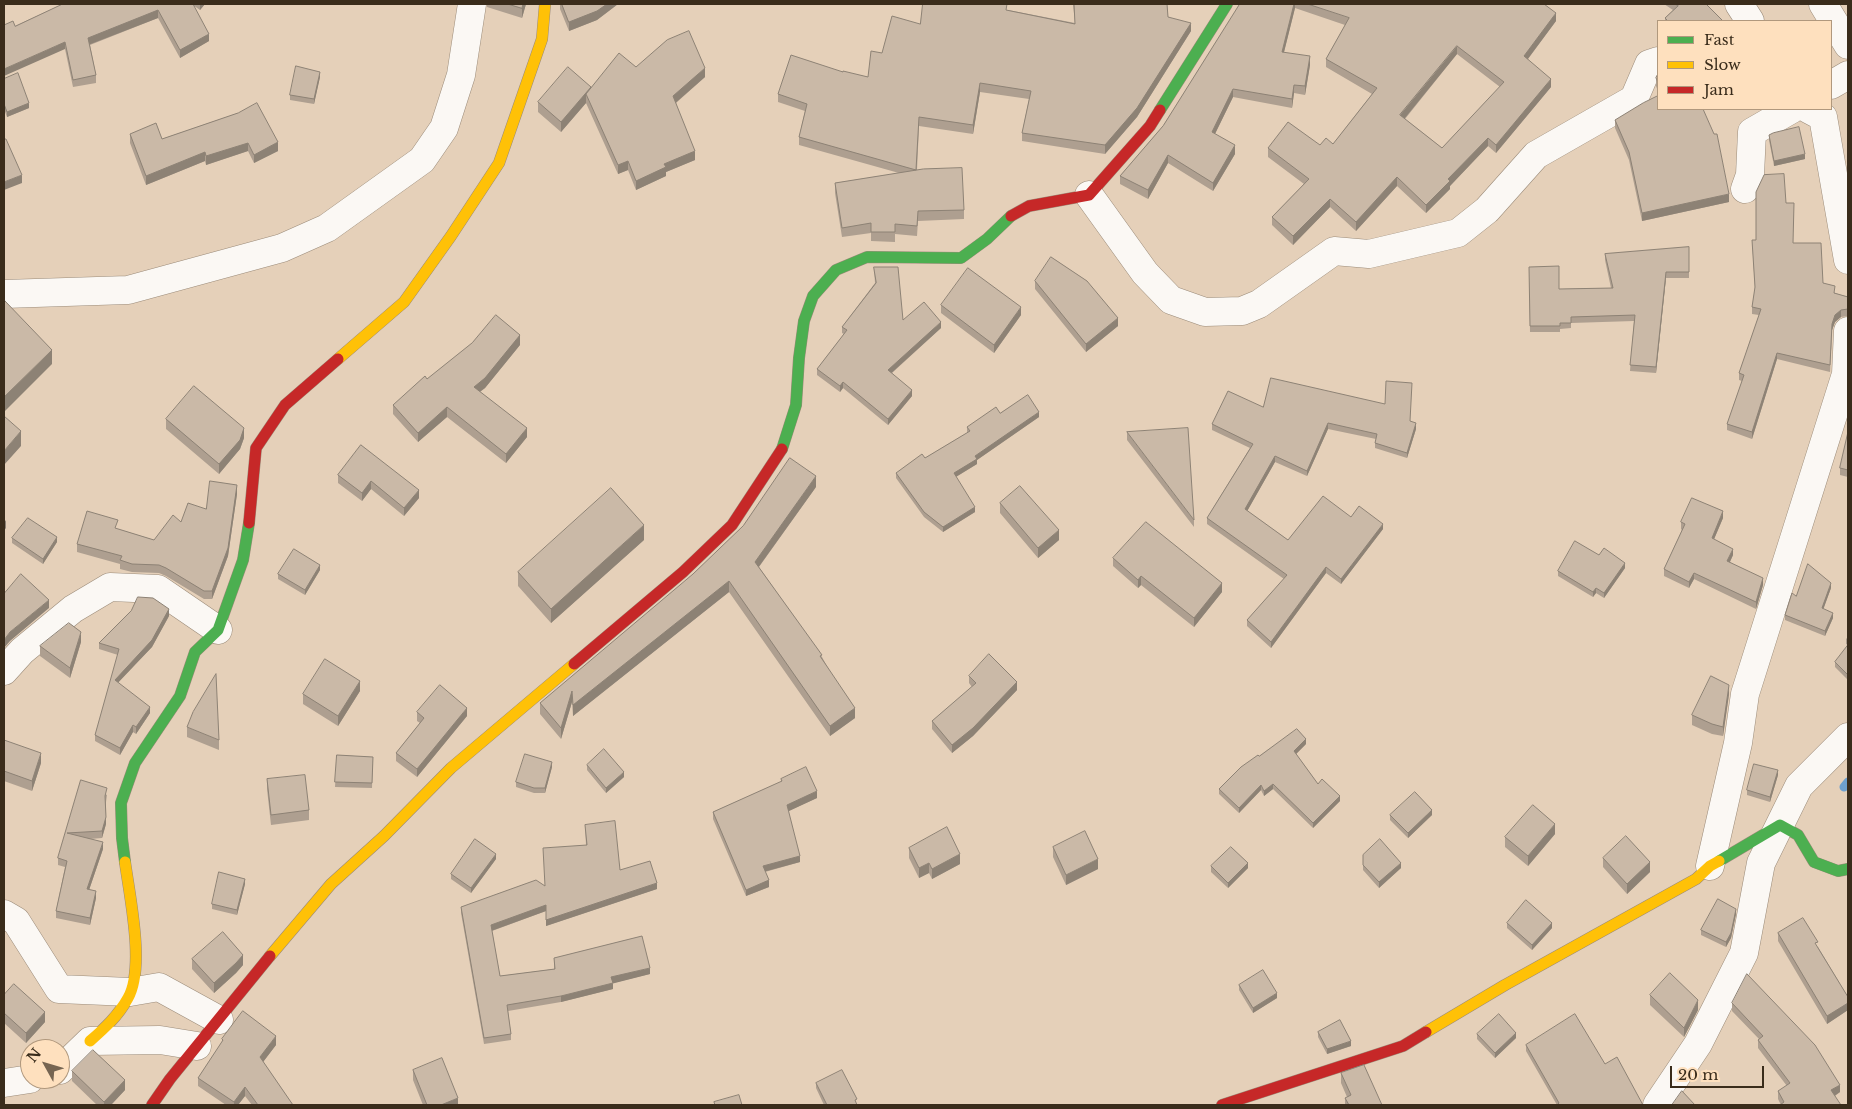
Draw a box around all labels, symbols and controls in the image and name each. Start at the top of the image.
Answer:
legend [1657,20,1832,110]
text: Fast [1704,30,1734,49]
text: Slow [1704,55,1741,74]
text: Jam [1704,80,1734,99]
north arrow [20,1039,70,1089]
text: N [23,1044,45,1066]
scale bar [1672,1056,1766,1088]
text: 20 m [1678,1065,1718,1084]

